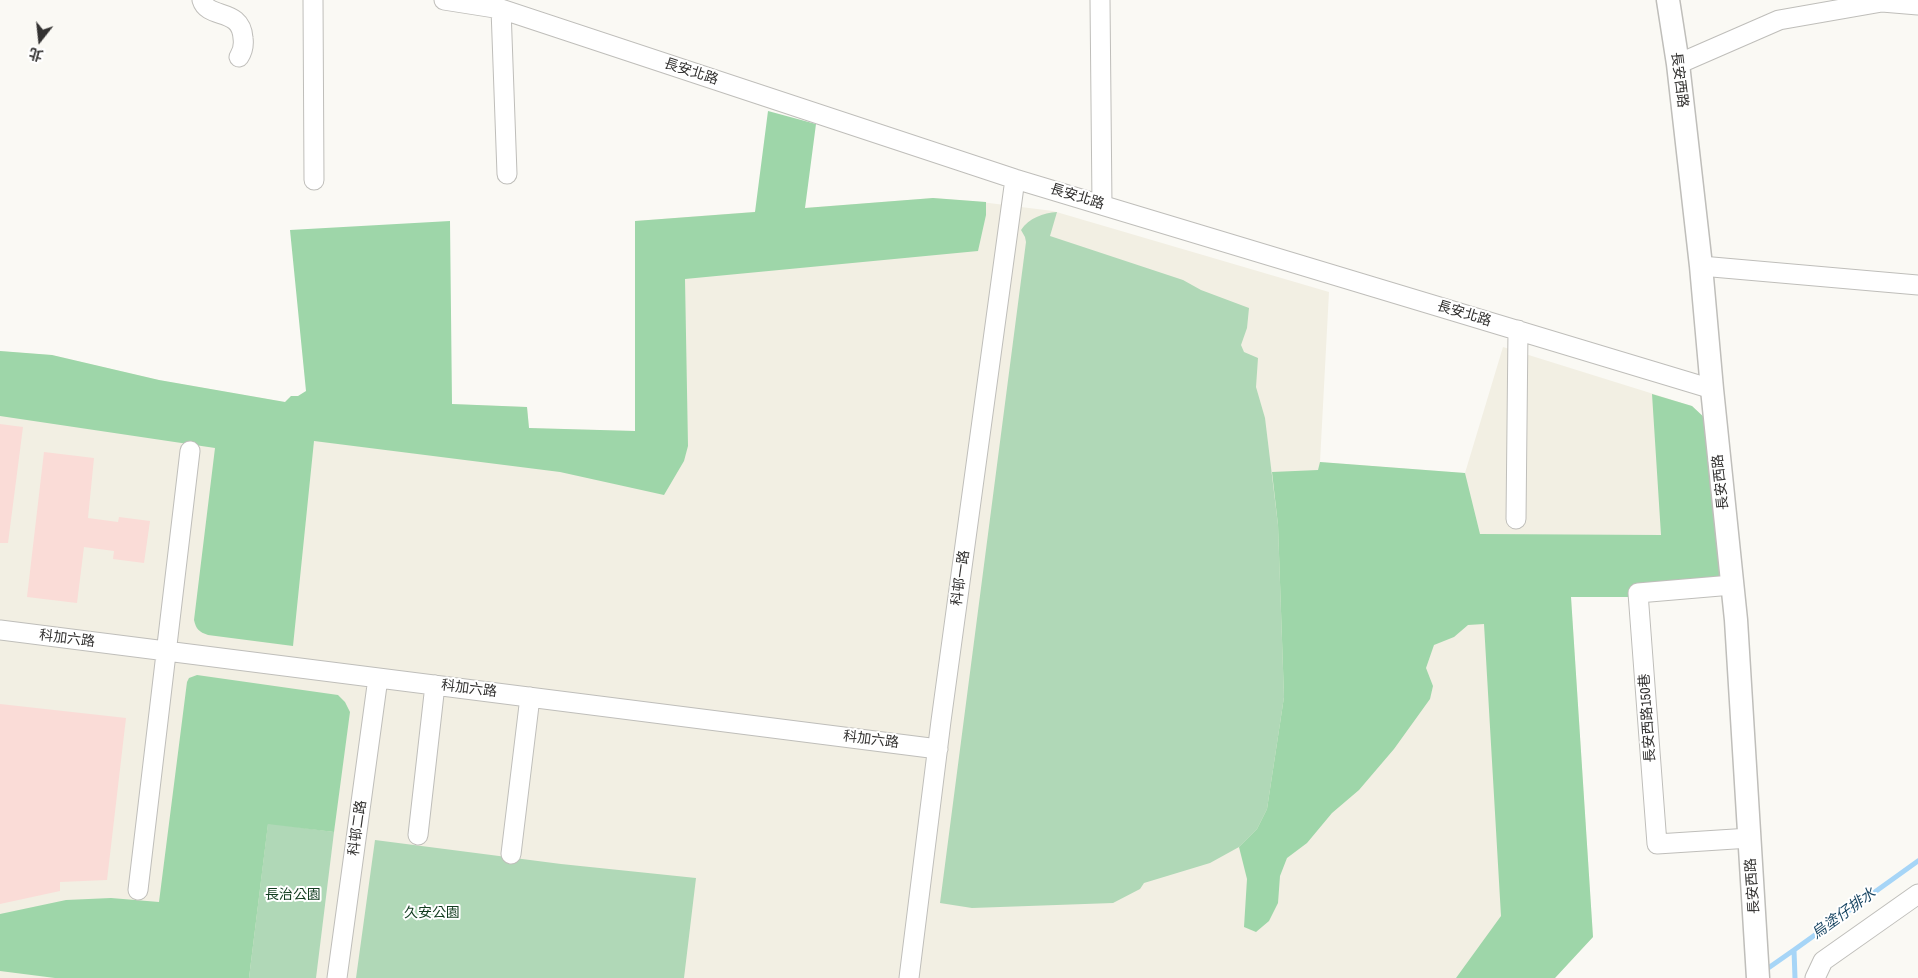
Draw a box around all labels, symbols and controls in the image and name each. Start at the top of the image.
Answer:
north arrow [15,15,65,65]
text: 北 [27,44,45,65]
street label: 長安西路 [1667,51,1691,109]
street label: 長安北路 [662,55,720,89]
street label: 長安北路 [1048,181,1106,213]
street label: 長安北路 [1435,298,1493,330]
street label: 長安西路 [1710,453,1732,511]
street label: 科邨一路 [949,549,973,607]
street label: 科加六路 [38,627,96,651]
street label: 長安西路150巷 [1637,673,1659,763]
street label: 科加六路 [440,677,498,701]
street label: 科加六路 [842,728,900,752]
street label: 科邨二路 [346,799,370,857]
street label: 長安西路 [1743,857,1763,915]
water label: 烏塗仔排水 [1808,885,1880,943]
park label: 長治公園 [265,887,321,903]
park label: 久安公園 [404,905,460,921]

